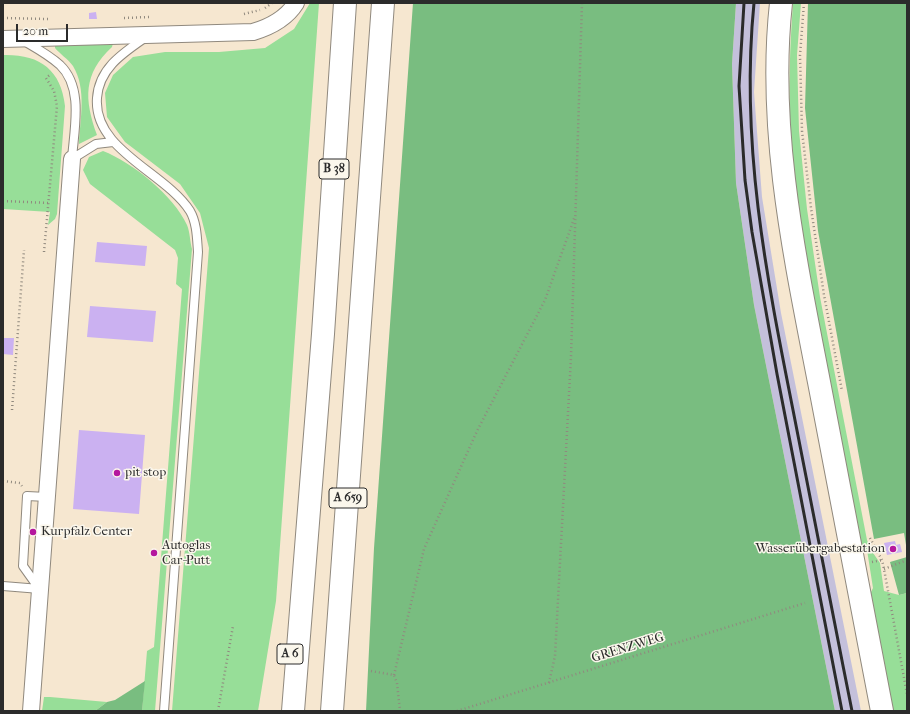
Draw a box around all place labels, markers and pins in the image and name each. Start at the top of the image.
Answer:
place label: pit stop [125,465,166,481]
marker: pit stop [112,468,122,478]
place label: Kurpfalz Center [41,524,132,540]
marker: Kurpfalz Center [28,527,38,537]
place label: Autoglas Car-Putt [162,538,210,569]
place label: Wasserübergabestation [755,541,885,557]
marker: Wasserübergabestation [888,544,898,554]
marker: Autoglas Car-Putt [149,548,159,558]

